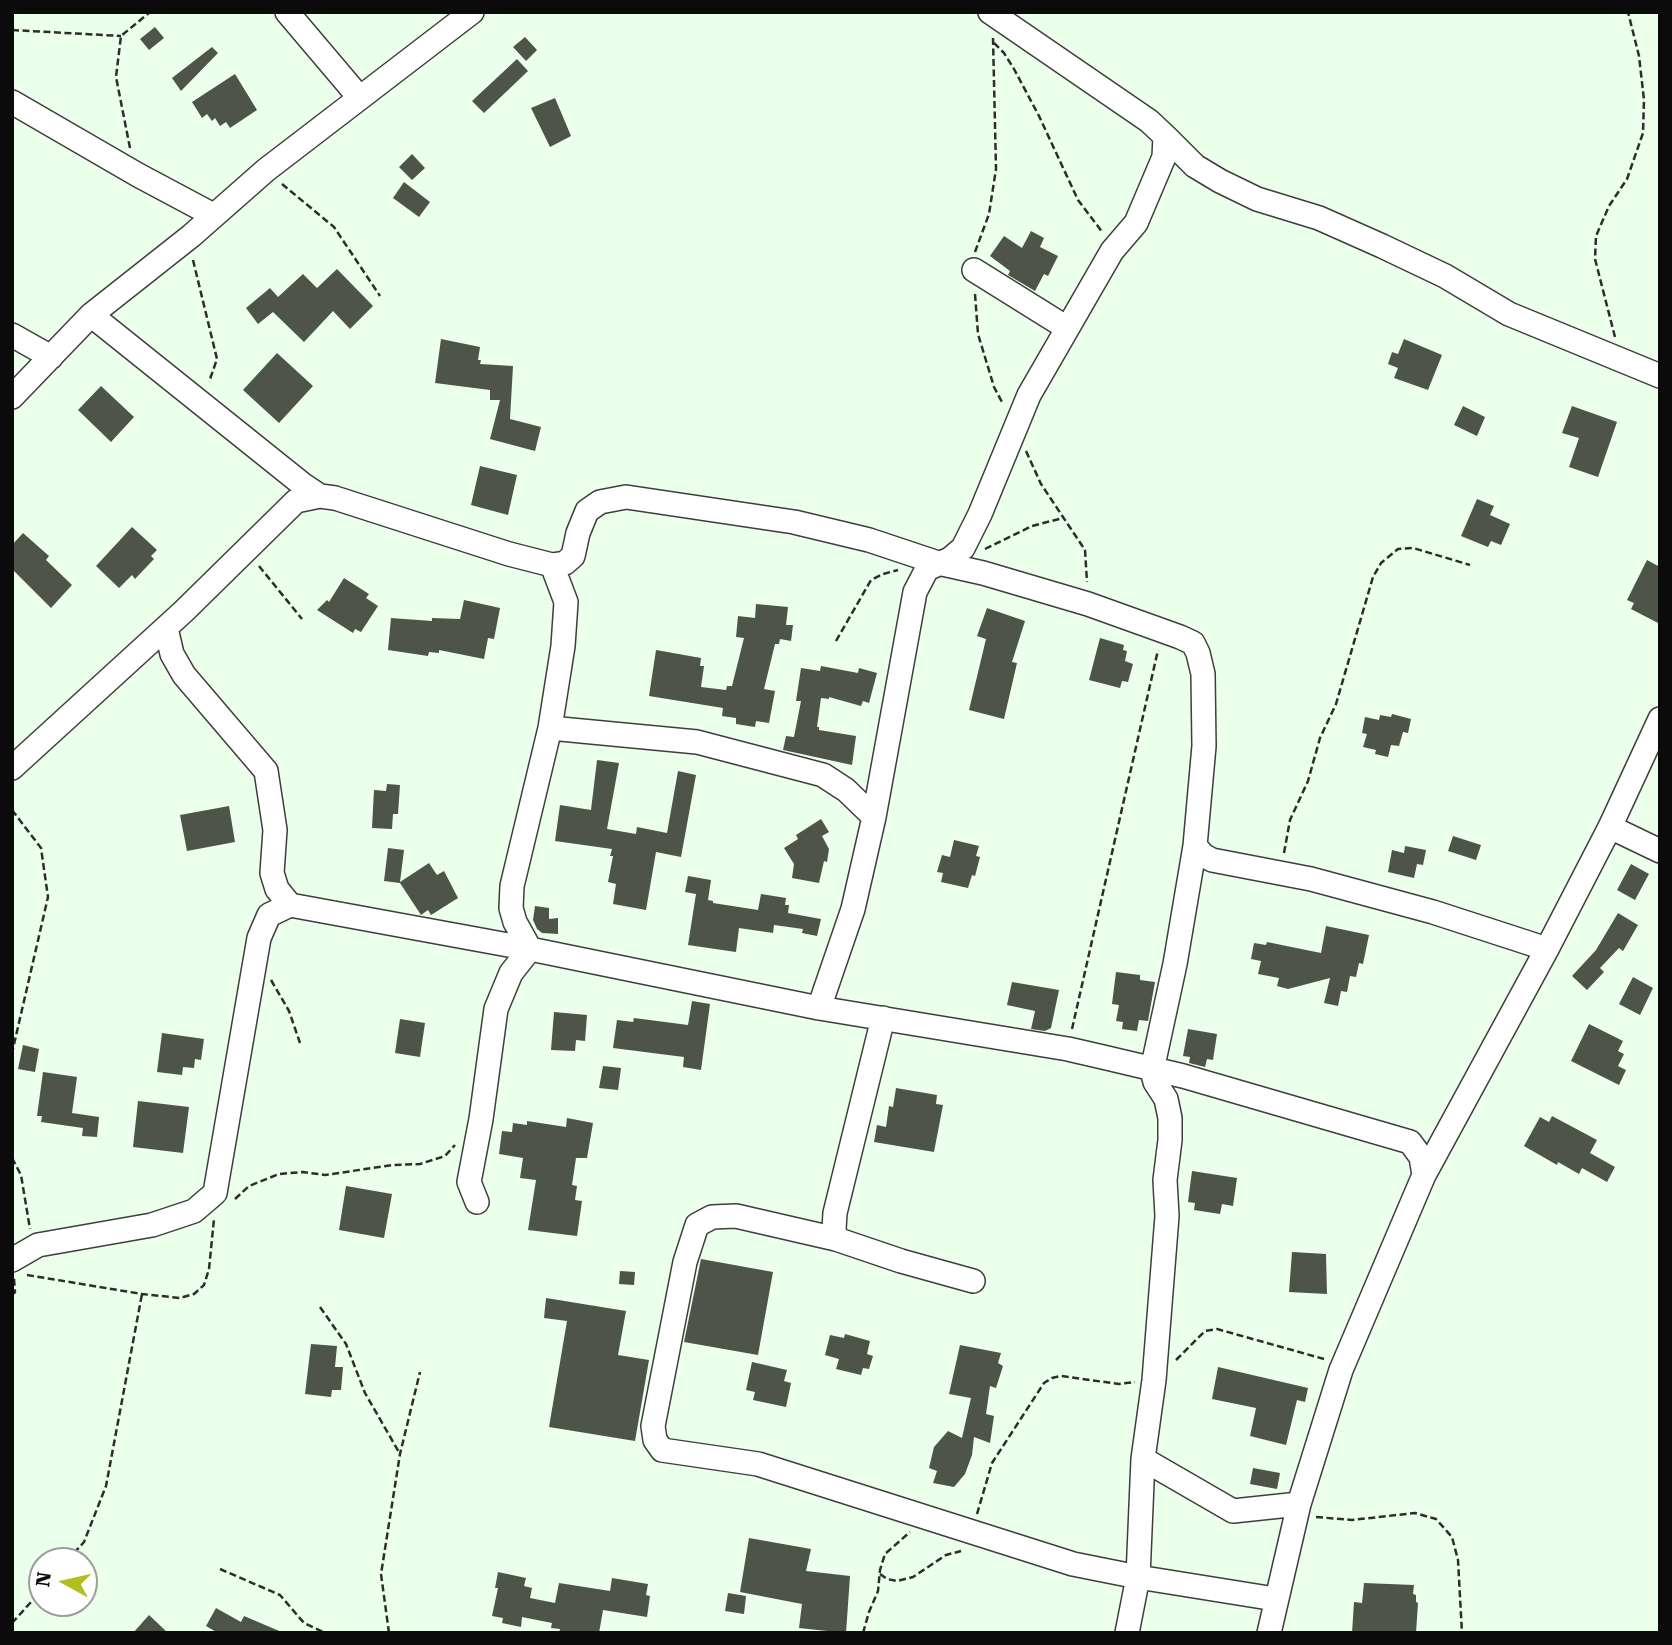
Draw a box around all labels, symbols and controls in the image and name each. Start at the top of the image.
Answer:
north arrow [28,1547,98,1617]
text: N [31,1570,56,1588]

